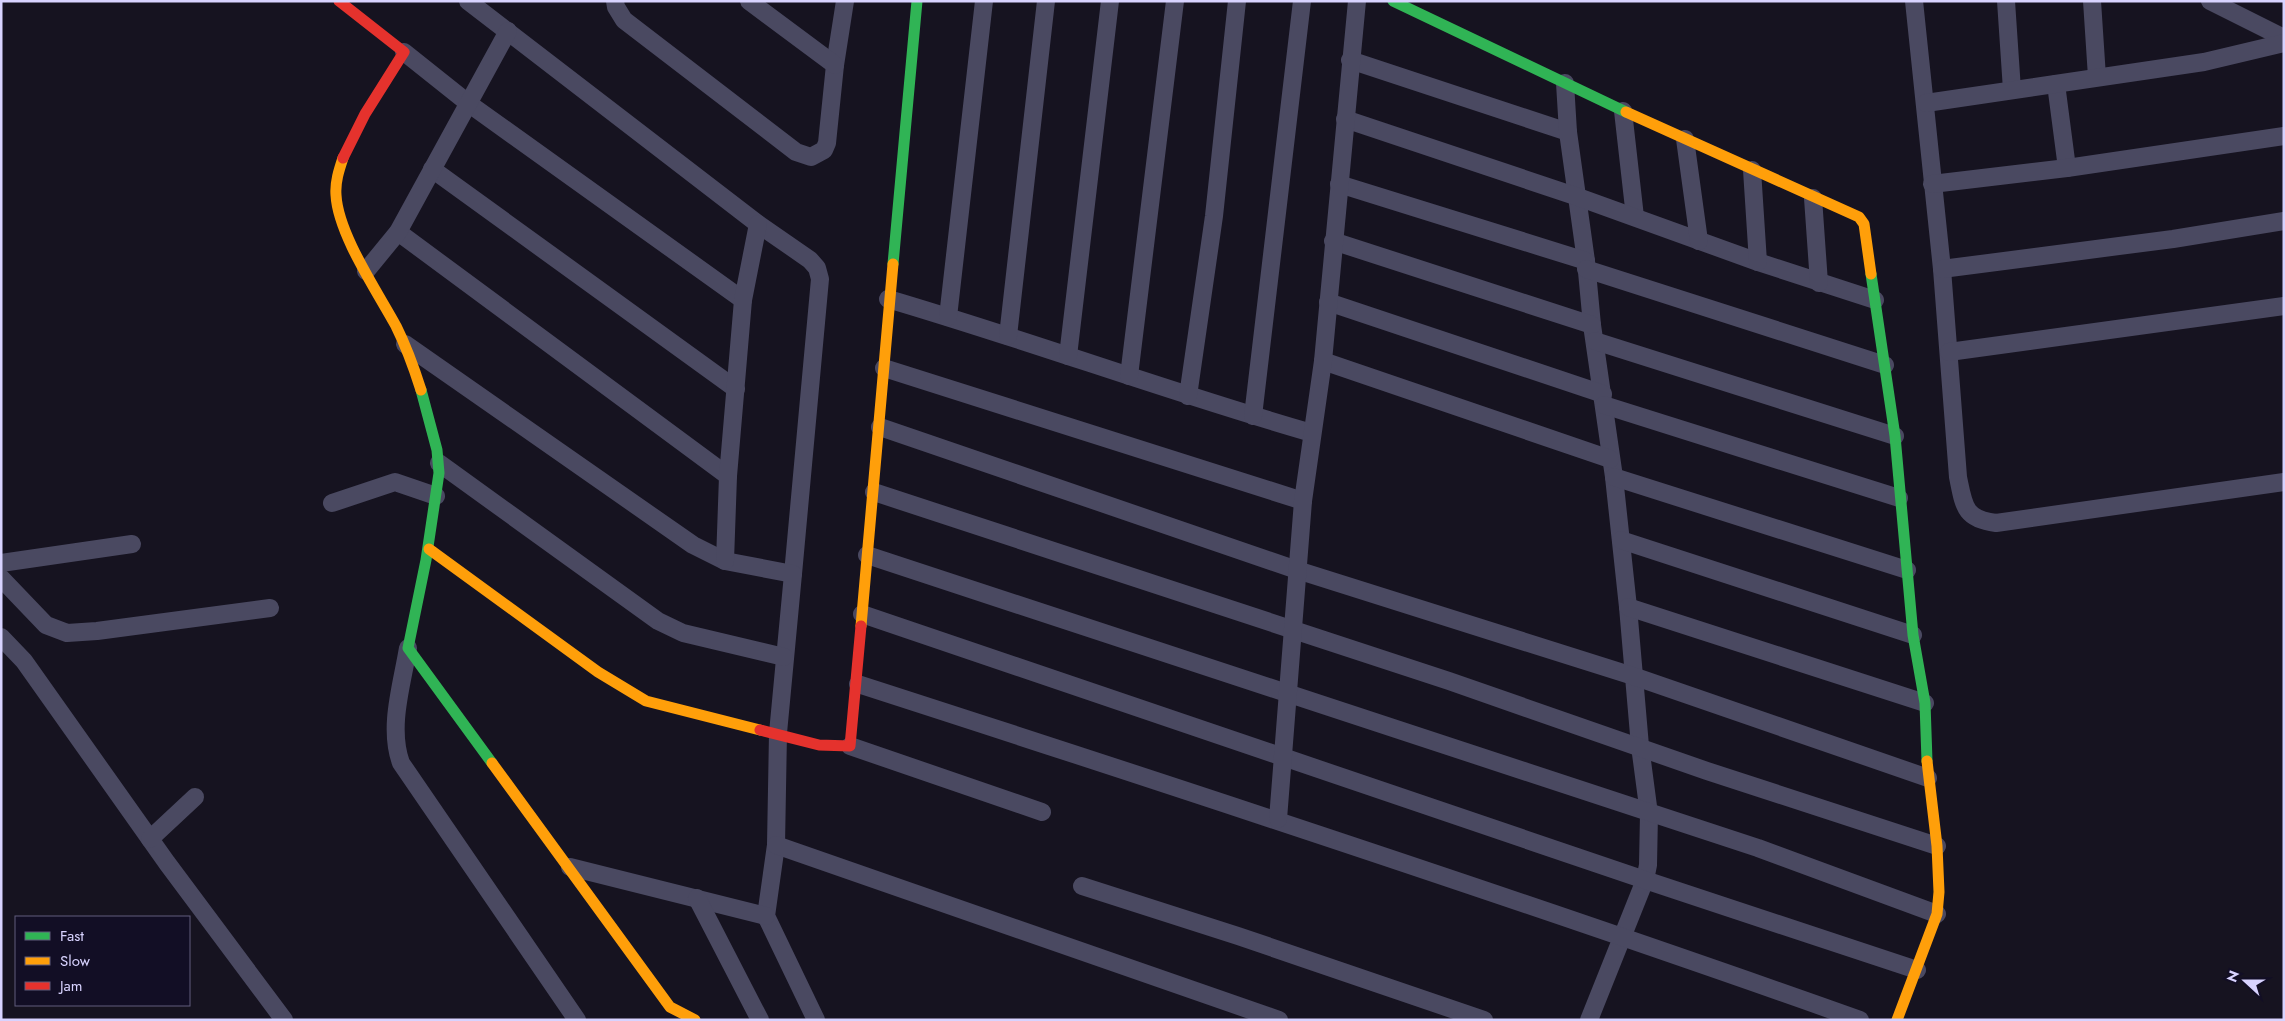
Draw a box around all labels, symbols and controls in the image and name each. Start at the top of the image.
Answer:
legend [15,916,190,1006]
text: Fast [60,925,84,947]
text: Slow [60,950,91,972]
north arrow [2220,956,2270,1006]
text: N [2222,968,2244,985]
text: Jam [58,975,83,997]

